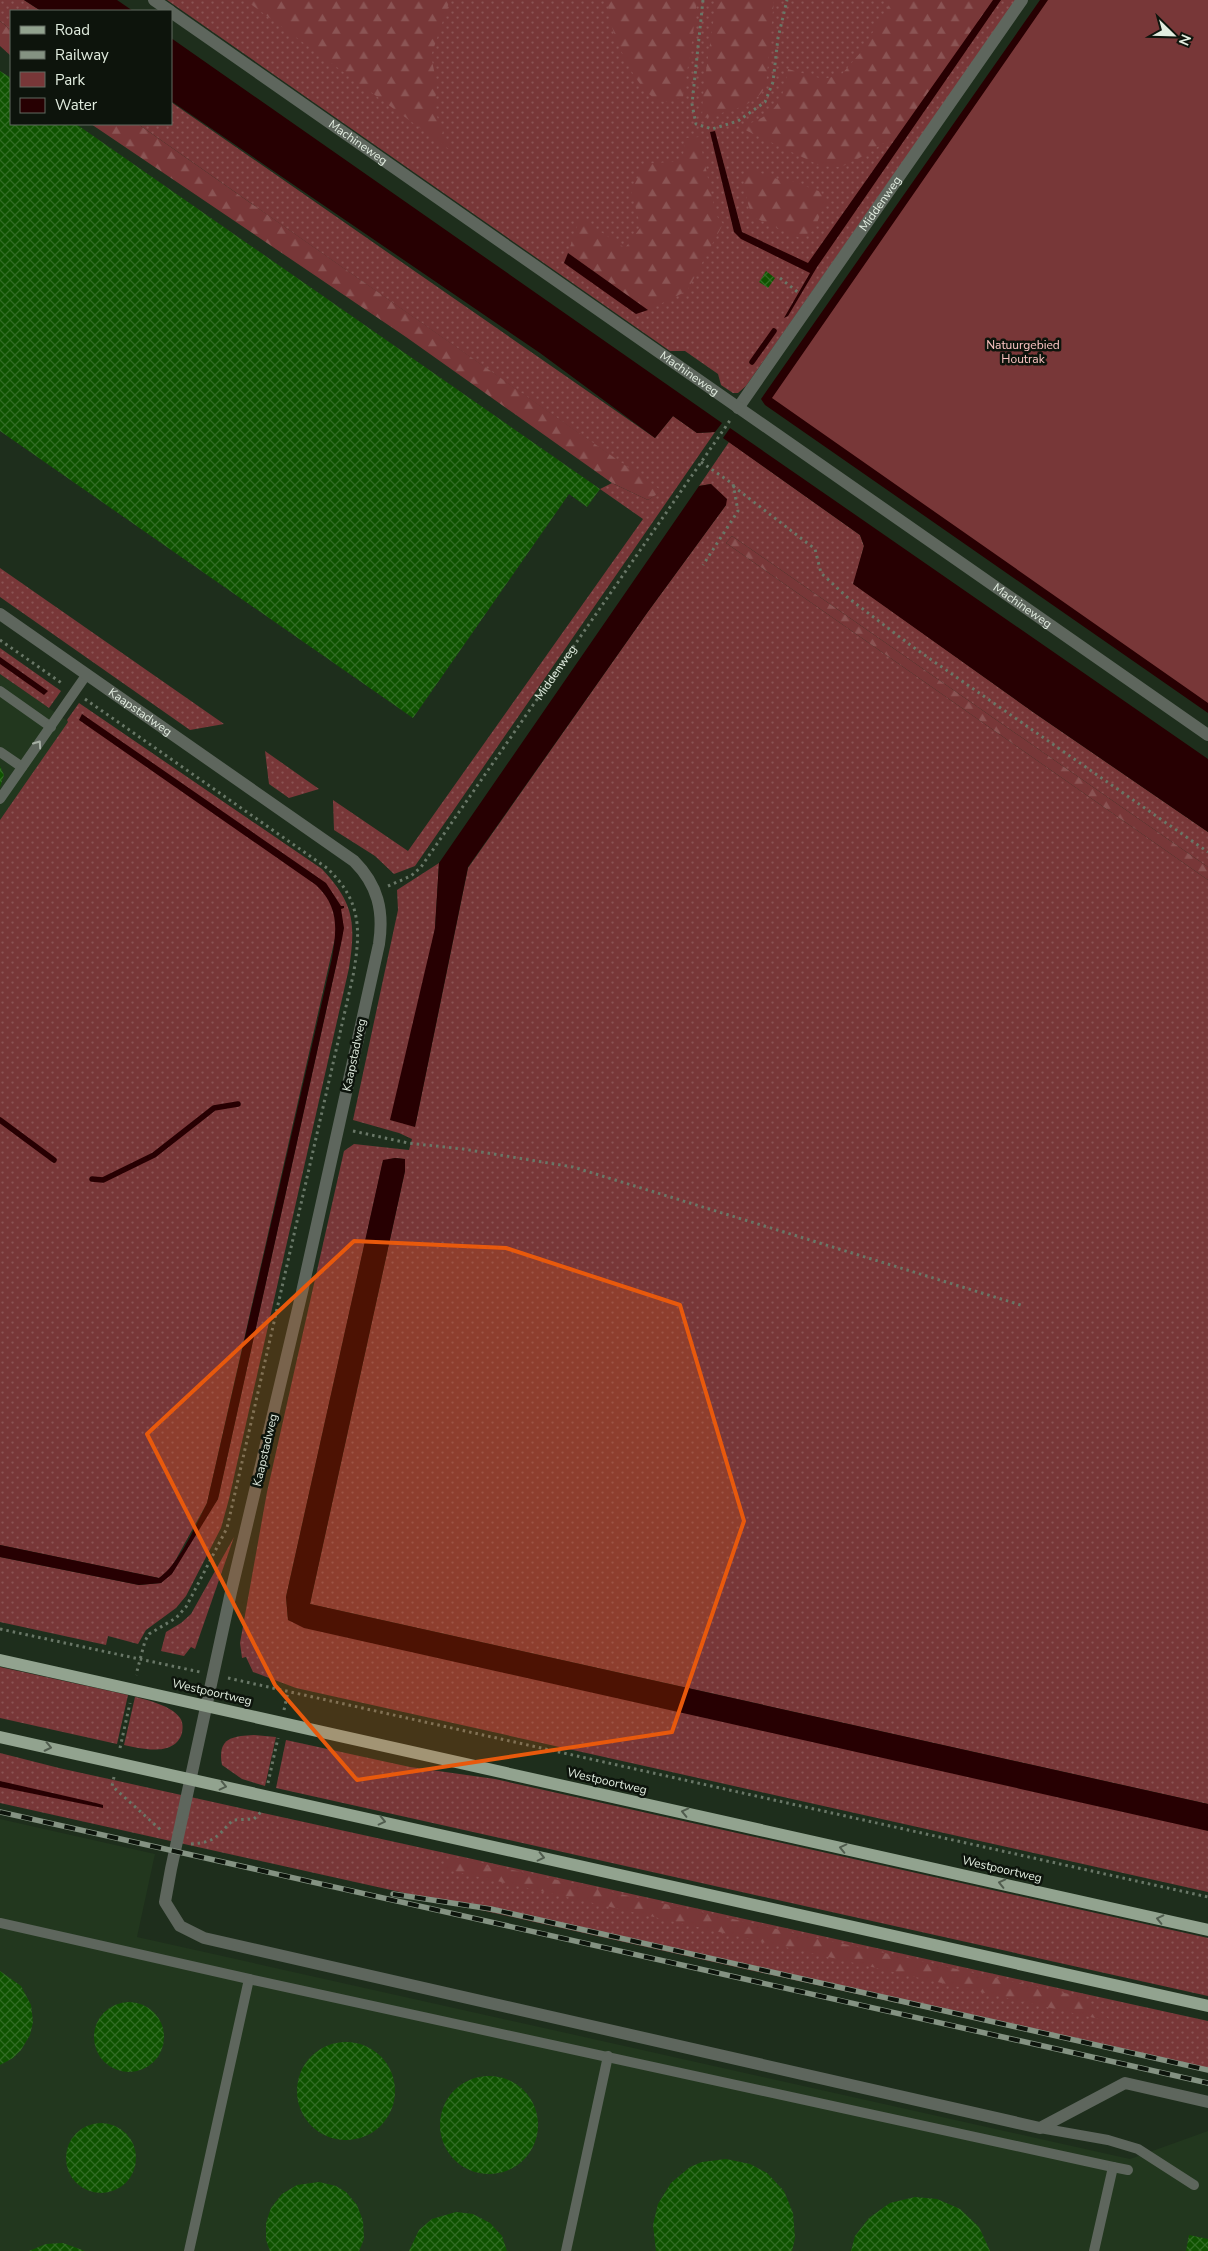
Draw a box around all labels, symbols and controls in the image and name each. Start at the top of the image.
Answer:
legend [10,10,172,125]
north arrow [1148,10,1198,60]
text: Road [55,20,90,40]
text: N [1174,31,1195,48]
text: Railway [55,45,109,65]
text: Park [55,70,85,90]
text: Water [55,95,98,115]
street label: Machineweg [325,116,391,169]
street label: Middenweg [855,173,905,234]
park label: Natuurgebied Houtrak [986,337,1060,367]
street label: Machineweg [657,347,722,400]
street label: Machineweg [990,580,1055,632]
street label: Middenweg [531,642,580,703]
street label: Kaapstadweg [105,684,175,740]
one-way arrow [32,741,41,750]
street label: Kaapstadweg [338,1017,370,1093]
street label: Kaapstadweg [249,1412,281,1488]
street label: Westpoortweg [171,1675,253,1709]
one-way arrow [43,1741,52,1752]
street label: Westpoortweg [566,1764,648,1798]
one-way arrow [219,1780,228,1791]
one-way arrow [680,1807,689,1818]
one-way arrow [377,1816,386,1826]
one-way arrow [839,1843,848,1854]
one-way arrow [536,1851,545,1862]
street label: Westpoortweg [961,1852,1043,1886]
one-way arrow [997,1879,1006,1889]
one-way arrow [1156,1914,1165,1925]

